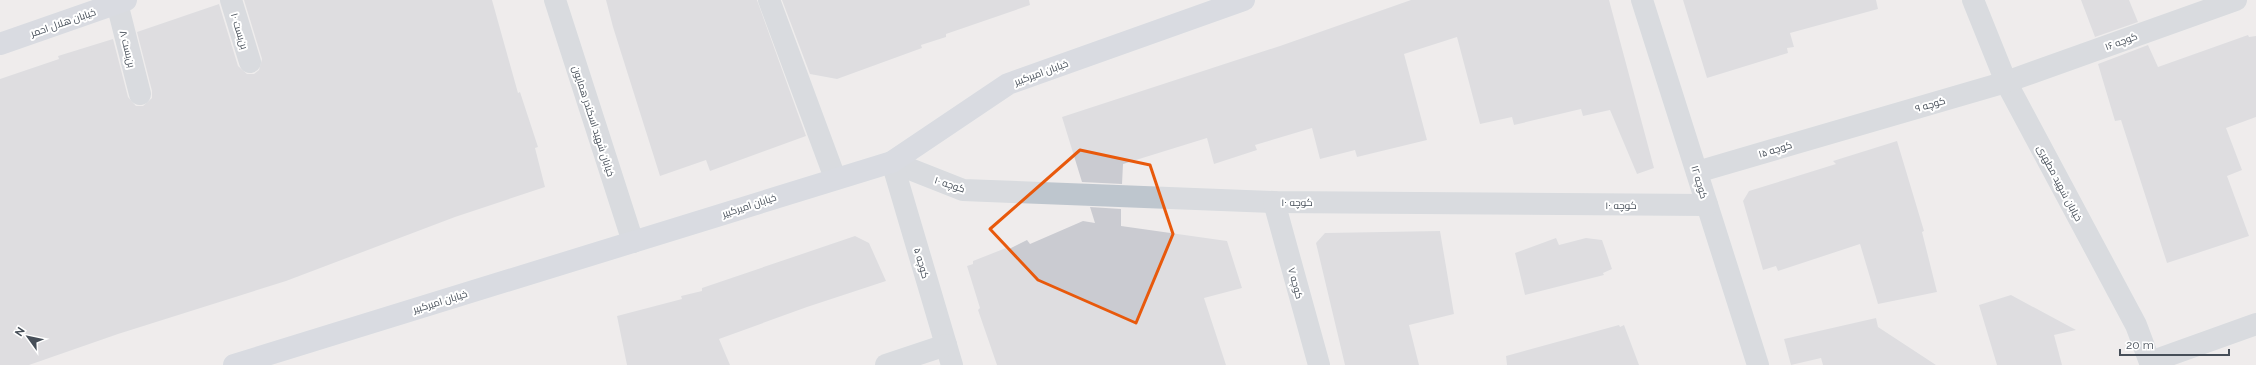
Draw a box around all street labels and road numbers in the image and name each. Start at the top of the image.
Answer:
street label: خیابان هلال احمر [28,6,97,40]
street label: بن‌بست ۱۰ [228,12,250,51]
street label: بن‌بست ۸ [117,29,137,69]
street label: کوچه ۱۶ [2103,31,2139,53]
street label: خیابان امیرکبیر [1012,58,1070,89]
street label: خیابان شهید اسکندر همایون [569,64,617,178]
street label: کوچه ۹ [1914,95,1947,115]
street label: کوچه ۱۵ [1757,139,1794,161]
street label: خیابان شهید مطهری [2034,143,2084,224]
street label: کوچه ۱۲ [1688,164,1710,200]
street label: کوچه ۱۰ [933,174,967,196]
street label: خیابان امیرکبیر [720,192,778,221]
street label: کوچه ۱۰ [1281,197,1313,209]
street label: کوچه ۱۰ [1605,200,1637,212]
street label: کوچه ۵ [911,247,931,280]
street label: کوچه ۷ [1285,266,1305,300]
street label: خیابان امیرکبیر [411,288,469,316]

